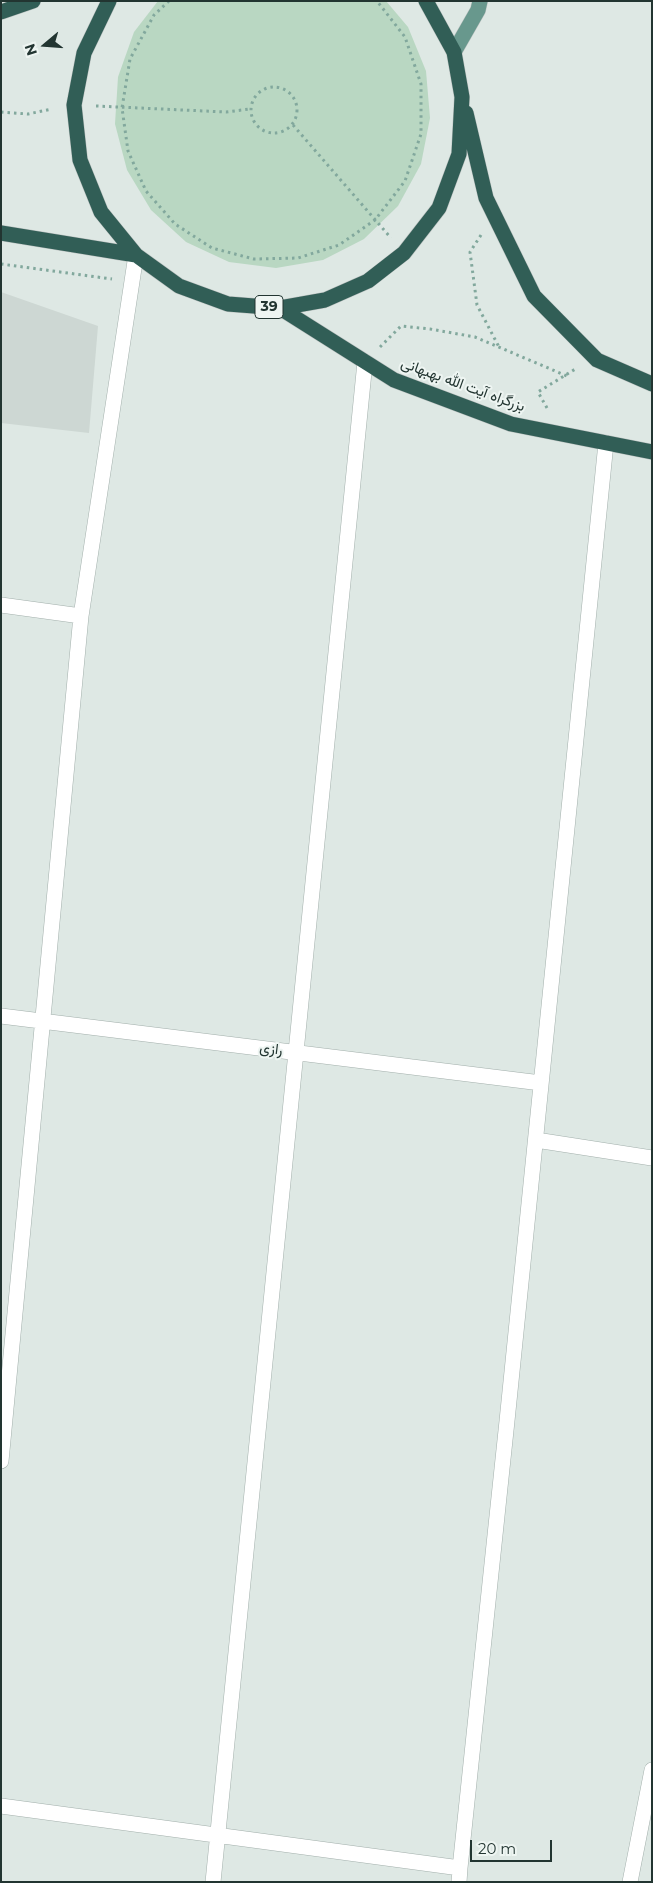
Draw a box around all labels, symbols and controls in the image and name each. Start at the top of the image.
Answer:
north arrow [20,20,70,70]
text: N [20,41,41,58]
road number: 39 [255,296,283,318]
street label: بزرگراه آیت الله بهبهانی [398,354,528,416]
street label: رازی [258,1039,284,1059]
scale bar [473,1830,556,1862]
text: 20 m [478,1839,516,1858]

